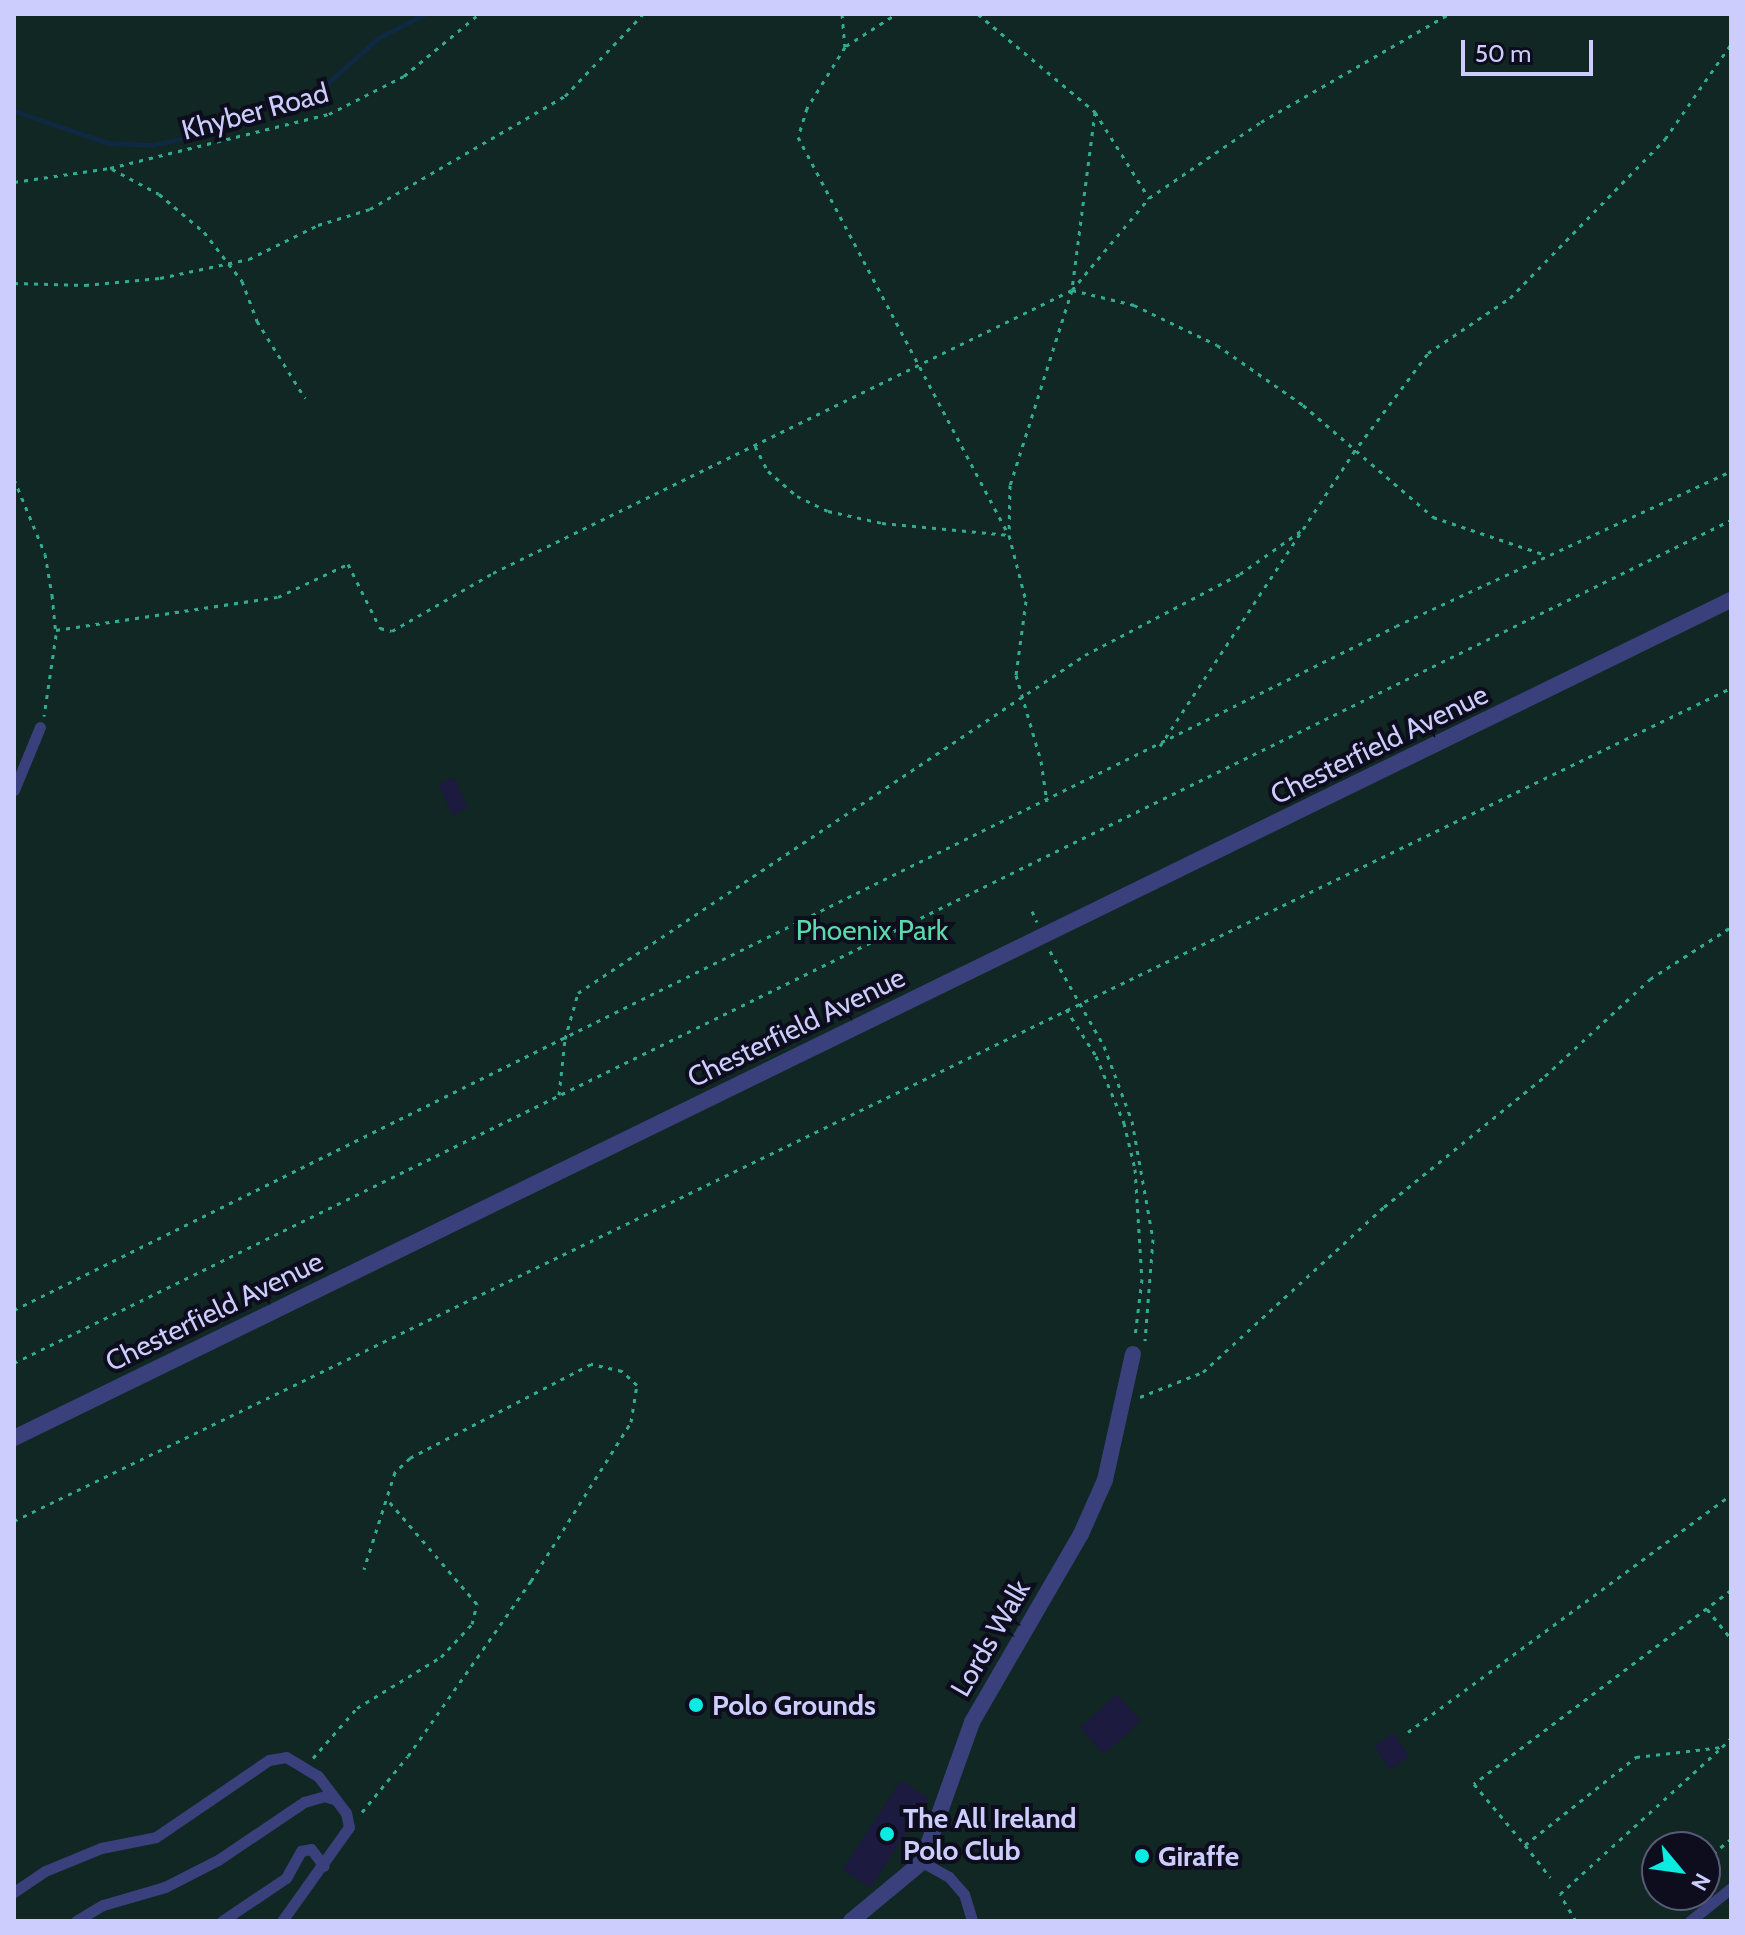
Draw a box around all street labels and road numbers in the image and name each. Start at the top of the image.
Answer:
street label: Khyber Road [178,75,332,147]
street label: Chesterfield Avenue [1265,677,1493,811]
street label: Chesterfield Avenue [682,960,910,1094]
street label: Chesterfield Avenue [100,1244,328,1378]
street label: Lords Walk [943,1574,1037,1702]

